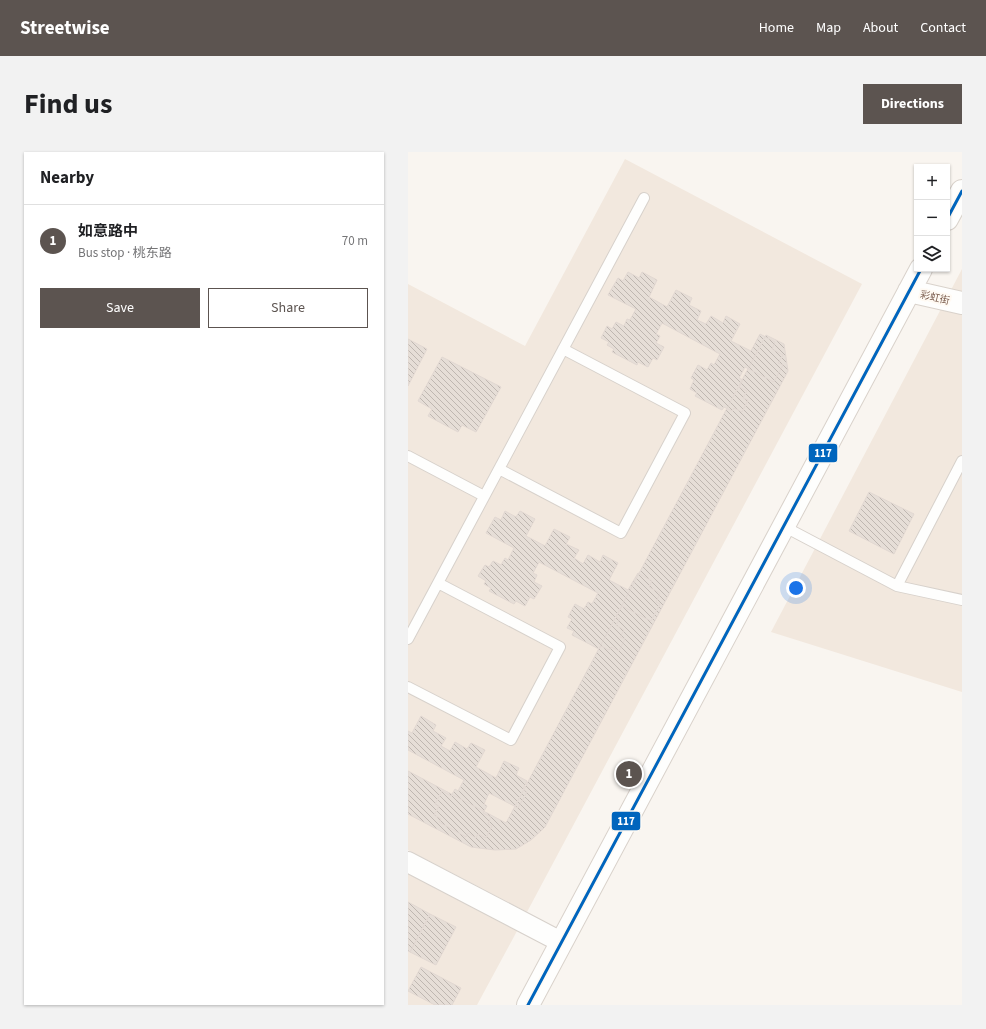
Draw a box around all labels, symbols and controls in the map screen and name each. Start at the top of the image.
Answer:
text: Streetwise [20,15,110,42]
text: Home [759,18,794,38]
text: Map [816,18,841,38]
text: About [863,18,898,38]
text: Contact [920,18,966,38]
text: Find us [24,84,112,124]
button: Directions [863,84,962,124]
map controls [914,164,950,272]
button: + [914,164,950,200]
text: Nearby [40,166,94,190]
button: − [914,200,950,236]
text: 如意路中 [78,221,138,242]
text: 1 [50,232,56,250]
text: 70 m [342,232,368,250]
button: layers [914,236,950,272]
text: Bus stop · 桃东路 [78,244,172,262]
button: Save [40,288,200,328]
button: Share [208,288,368,328]
street label: 彩虹街 [919,288,951,308]
line badge: 117 [808,443,838,463]
text: 117 [814,446,832,461]
your location [786,578,806,598]
pin: 1 [616,759,642,789]
line badge: 117 [611,811,641,831]
text: 117 [617,814,635,829]

